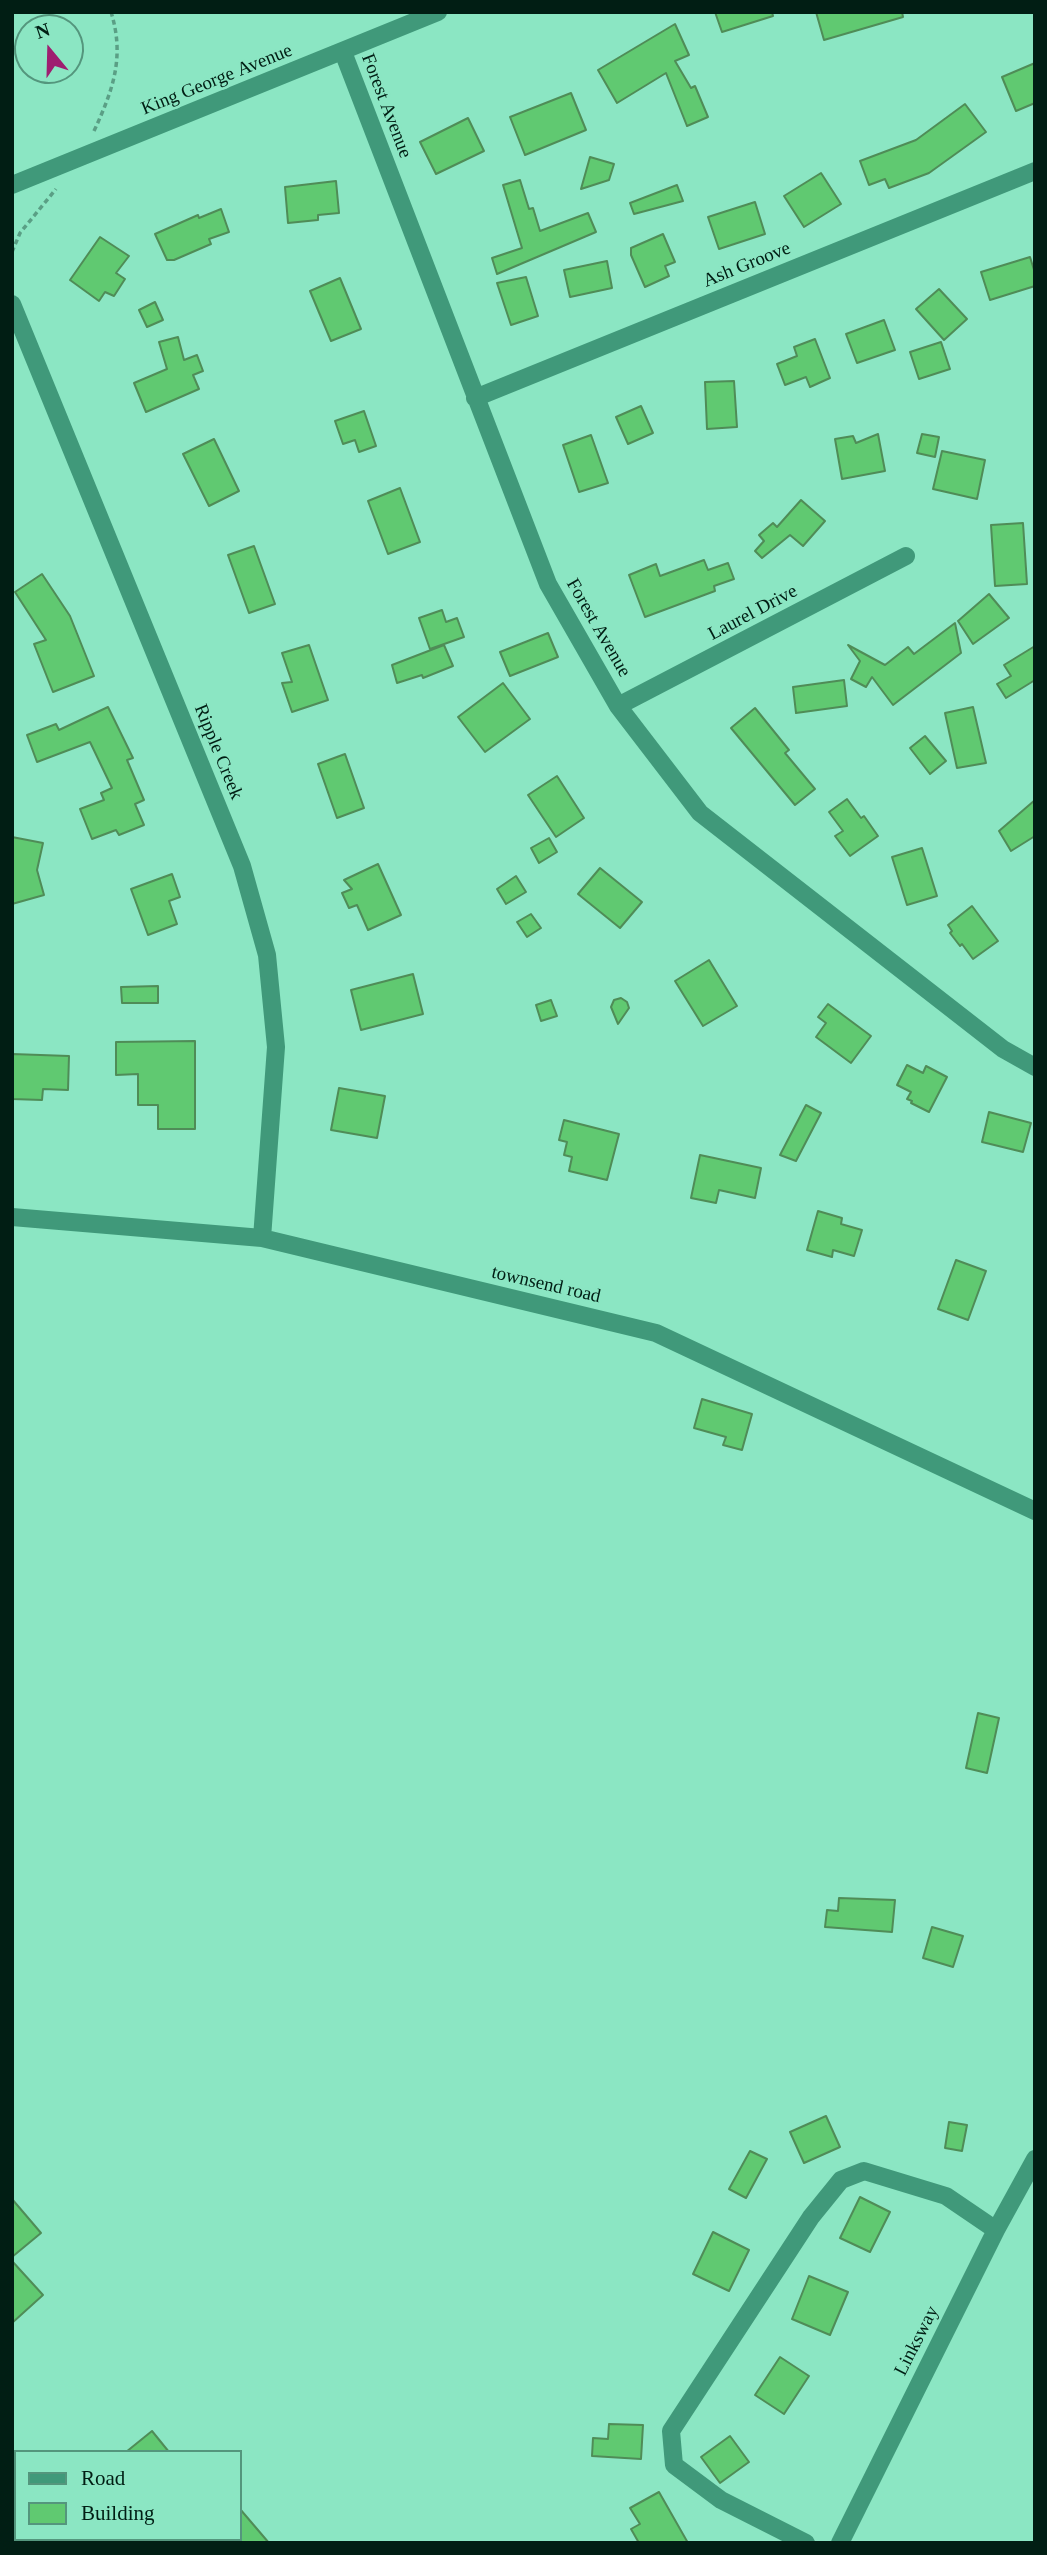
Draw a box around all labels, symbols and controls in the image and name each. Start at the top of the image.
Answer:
north arrow [14,14,84,84]
text: N [33,18,53,43]
street label: King George Avenue [138,39,296,121]
street label: Forest Avenue [356,51,416,161]
street label: Ash Groove [700,237,794,293]
street label: Forest Avenue [561,575,635,681]
street label: Laurel Drive [705,580,801,646]
street label: Ripple Creek [189,701,247,803]
street label: townsend road [489,1261,603,1309]
street label: Linksway [890,2302,944,2380]
legend [14,2450,242,2541]
text: Road [81,2466,125,2490]
text: Building [81,2501,155,2525]

